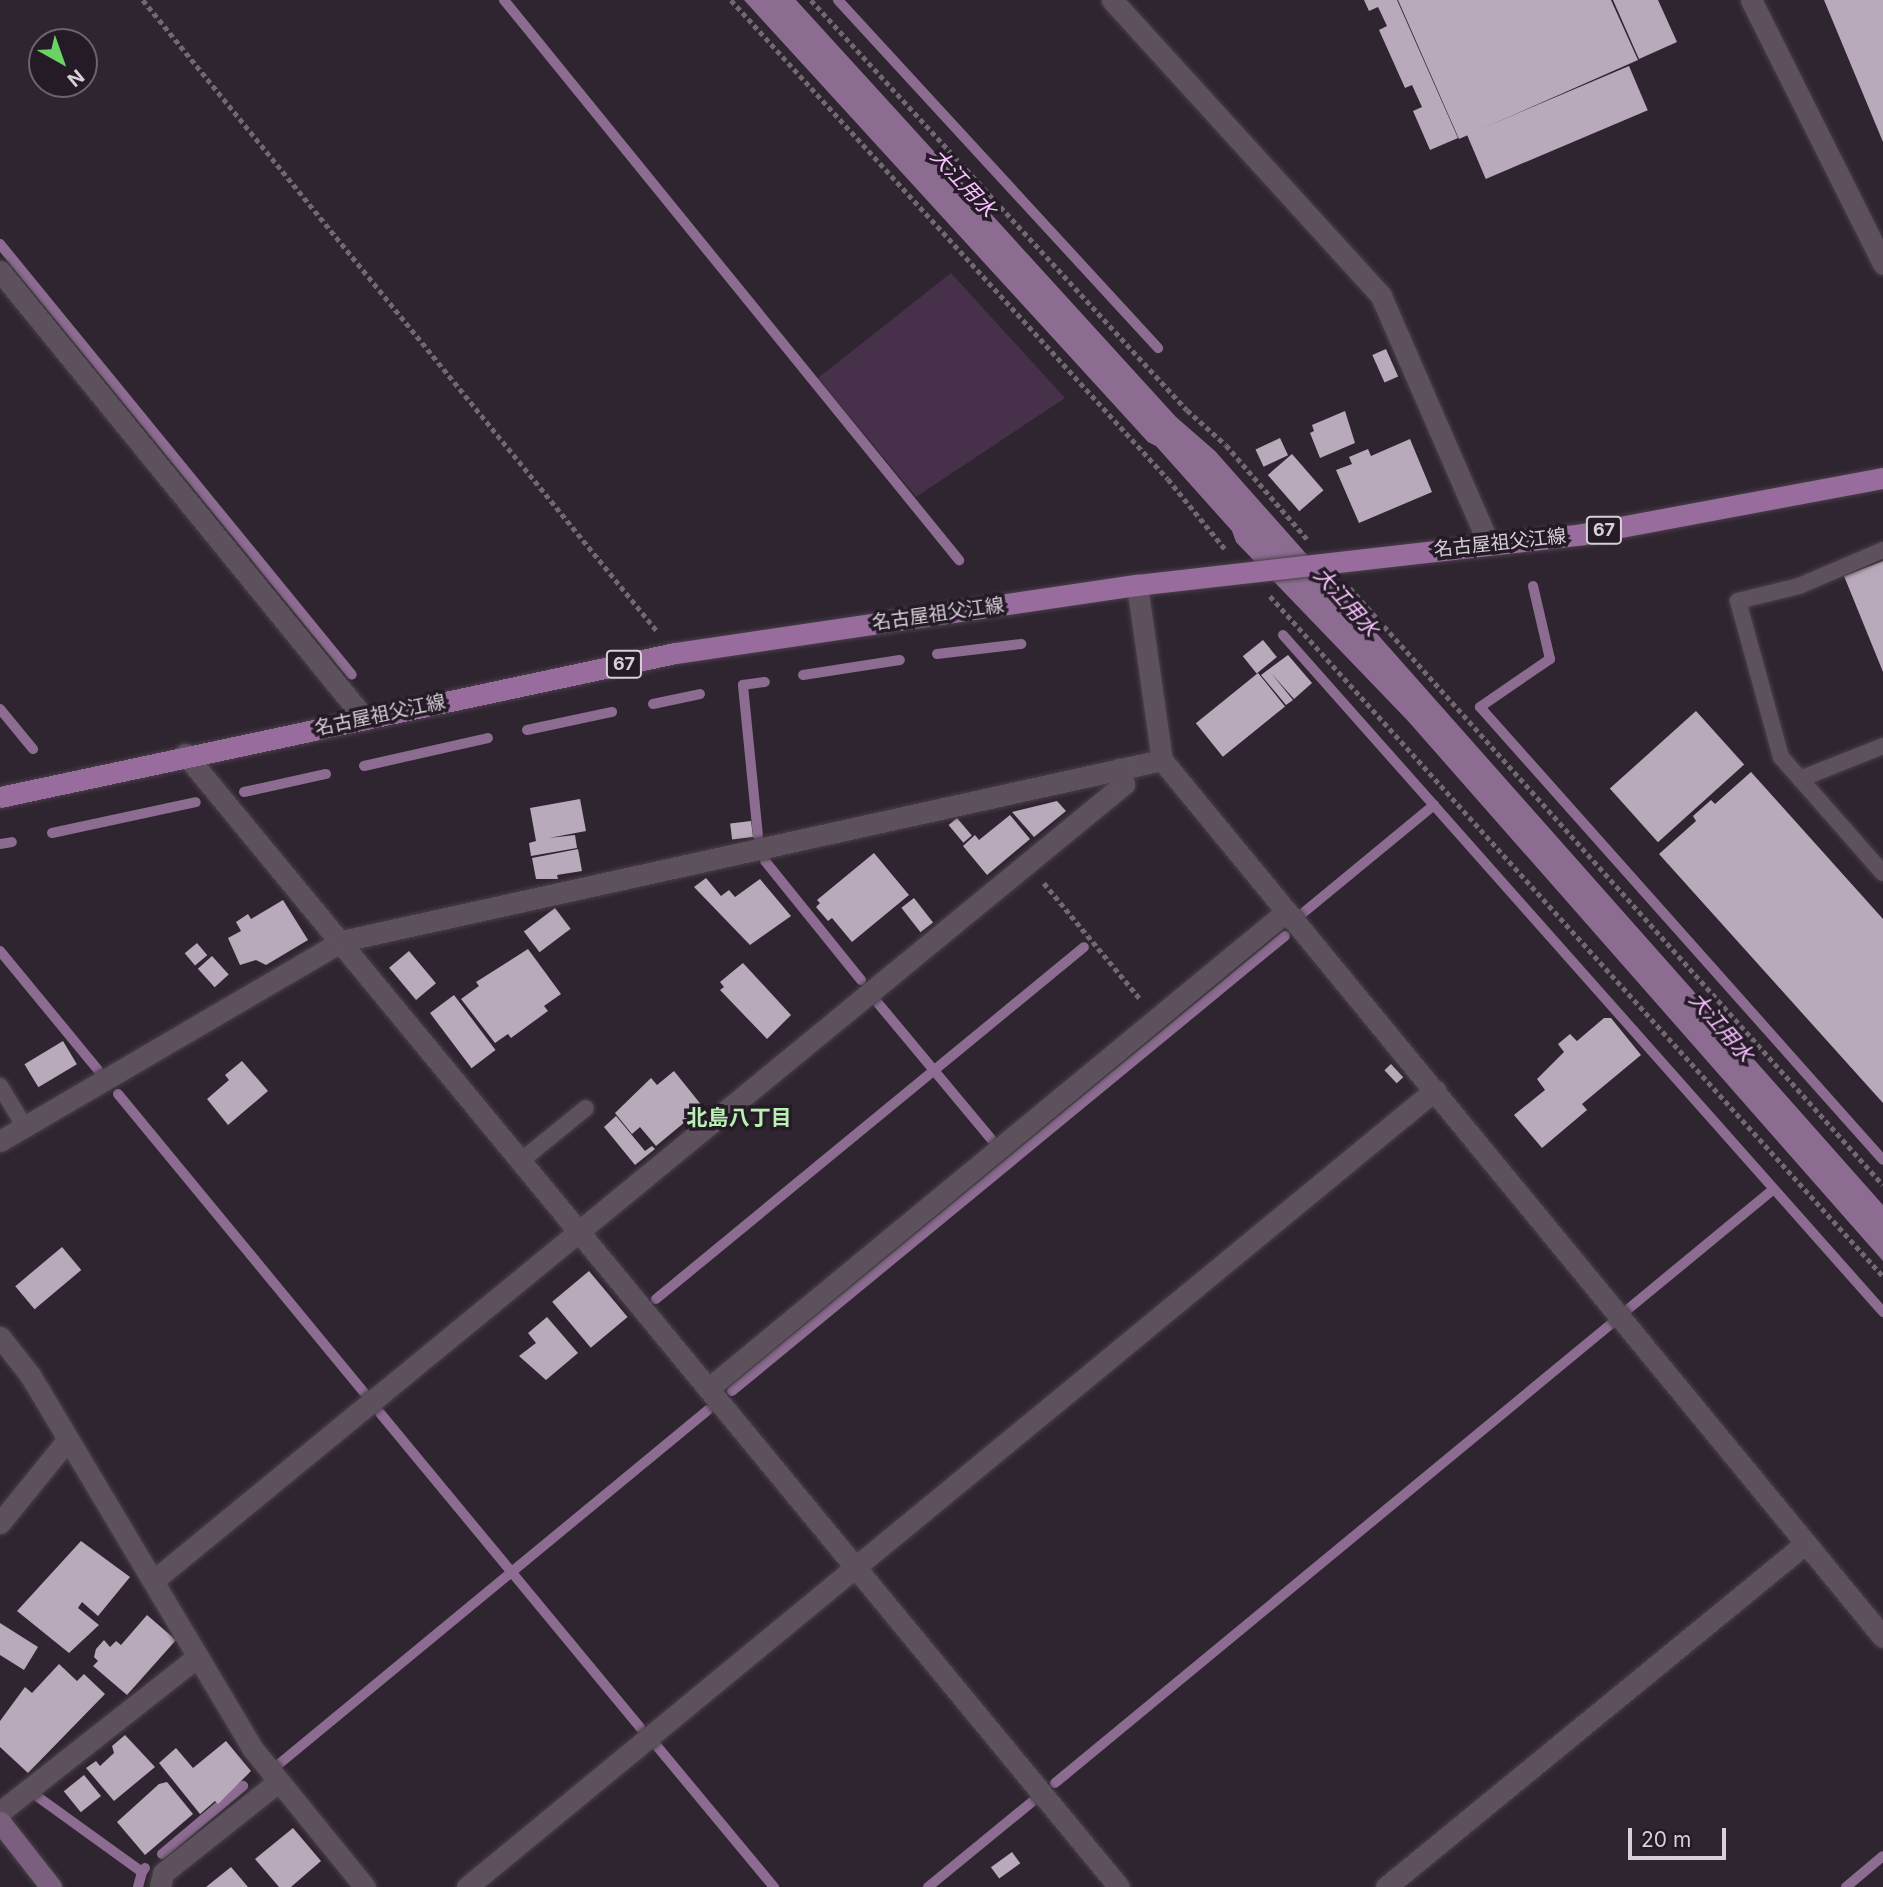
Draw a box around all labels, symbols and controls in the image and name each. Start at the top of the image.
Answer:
north arrow [28,28,98,98]
text: N [63,64,88,91]
water label: 大江用水 [925,144,1001,222]
road number: 67 [1585,516,1623,544]
street label: 名古屋祖父江線 [1433,525,1567,561]
water label: 大江用水 [1309,562,1383,642]
street label: 名古屋祖父江線 [871,593,1005,635]
road number: 67 [605,650,643,678]
street label: 名古屋祖父江線 [313,690,447,740]
water label: 大江用水 [1684,987,1758,1067]
district label: 北島八丁目 [687,1105,791,1131]
scale bar [1631,1814,1729,1858]
text: 20 m [1641,1827,1691,1852]

